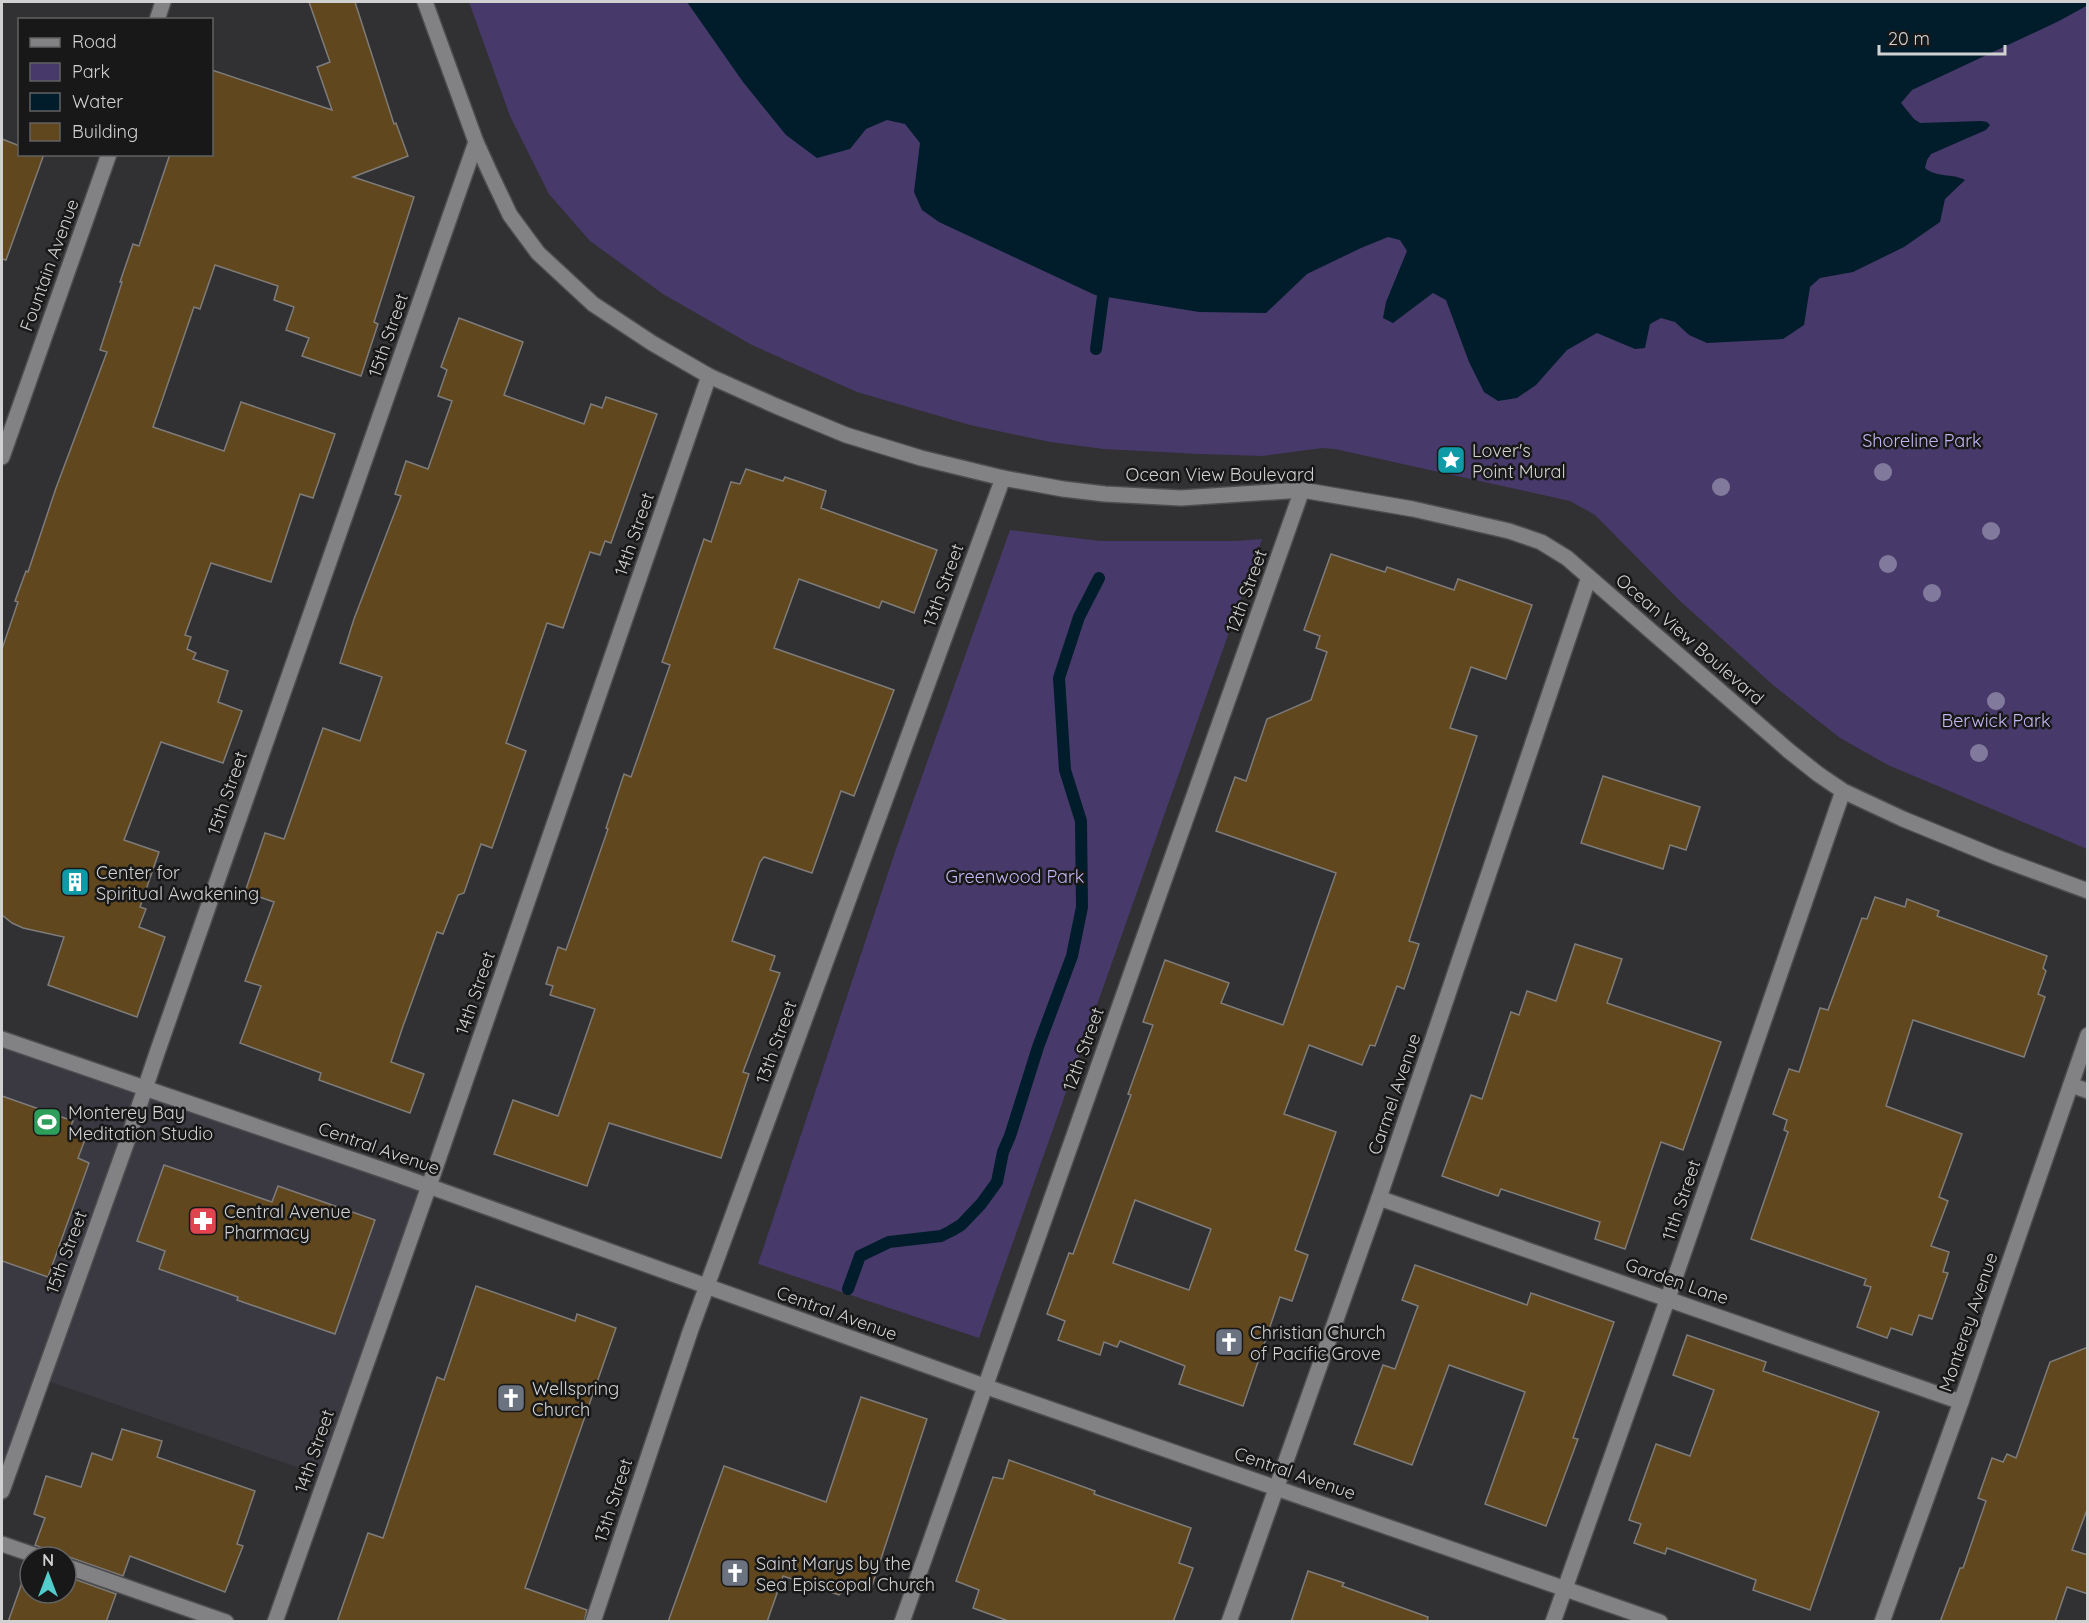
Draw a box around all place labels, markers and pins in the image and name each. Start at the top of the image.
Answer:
place label: Lover's Point Mural [1472,439,1566,483]
place icon: Lover's Point Mural [1435,444,1467,476]
place label: Center for Spiritual Awakening [96,861,259,905]
building icon: Center for Spiritual Awakening [59,866,91,898]
place label: Monterey Bay Meditation Studio [68,1101,213,1145]
sports icon: Monterey Bay Meditation Studio [31,1106,63,1138]
place label: Central Avenue Pharmacy [224,1200,351,1244]
pharmacy icon: Central Avenue Pharmacy [187,1205,219,1237]
place label: Christian Church of Pacific Grove [1250,1321,1386,1365]
church icon: Christian Church of Pacific Grove [1213,1326,1245,1358]
place label: Wellspring Church [532,1377,619,1421]
church icon: Wellspring Church [495,1382,527,1414]
place label: Saint Marys by the Sea Episcopal Church [756,1552,935,1596]
church icon: Saint Marys by the Sea Episcopal Church [719,1557,751,1589]

